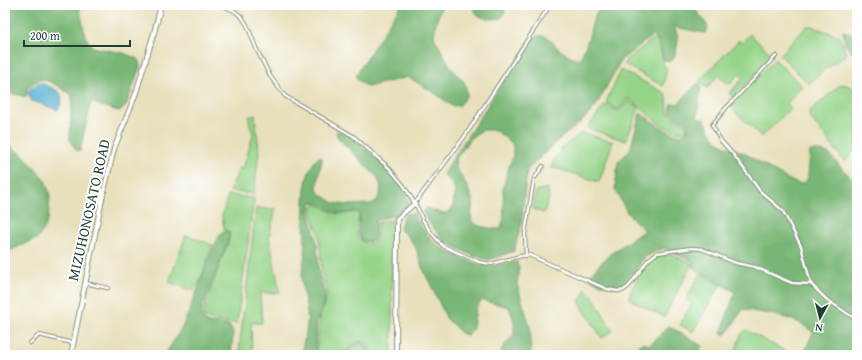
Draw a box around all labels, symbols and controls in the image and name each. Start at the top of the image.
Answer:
scale bar [24,22,130,48]
text: 200 m [30,27,60,44]
street label: MIZUHONOSATO ROAD [62,137,115,283]
north arrow [800,298,840,338]
text: N [814,319,823,336]

